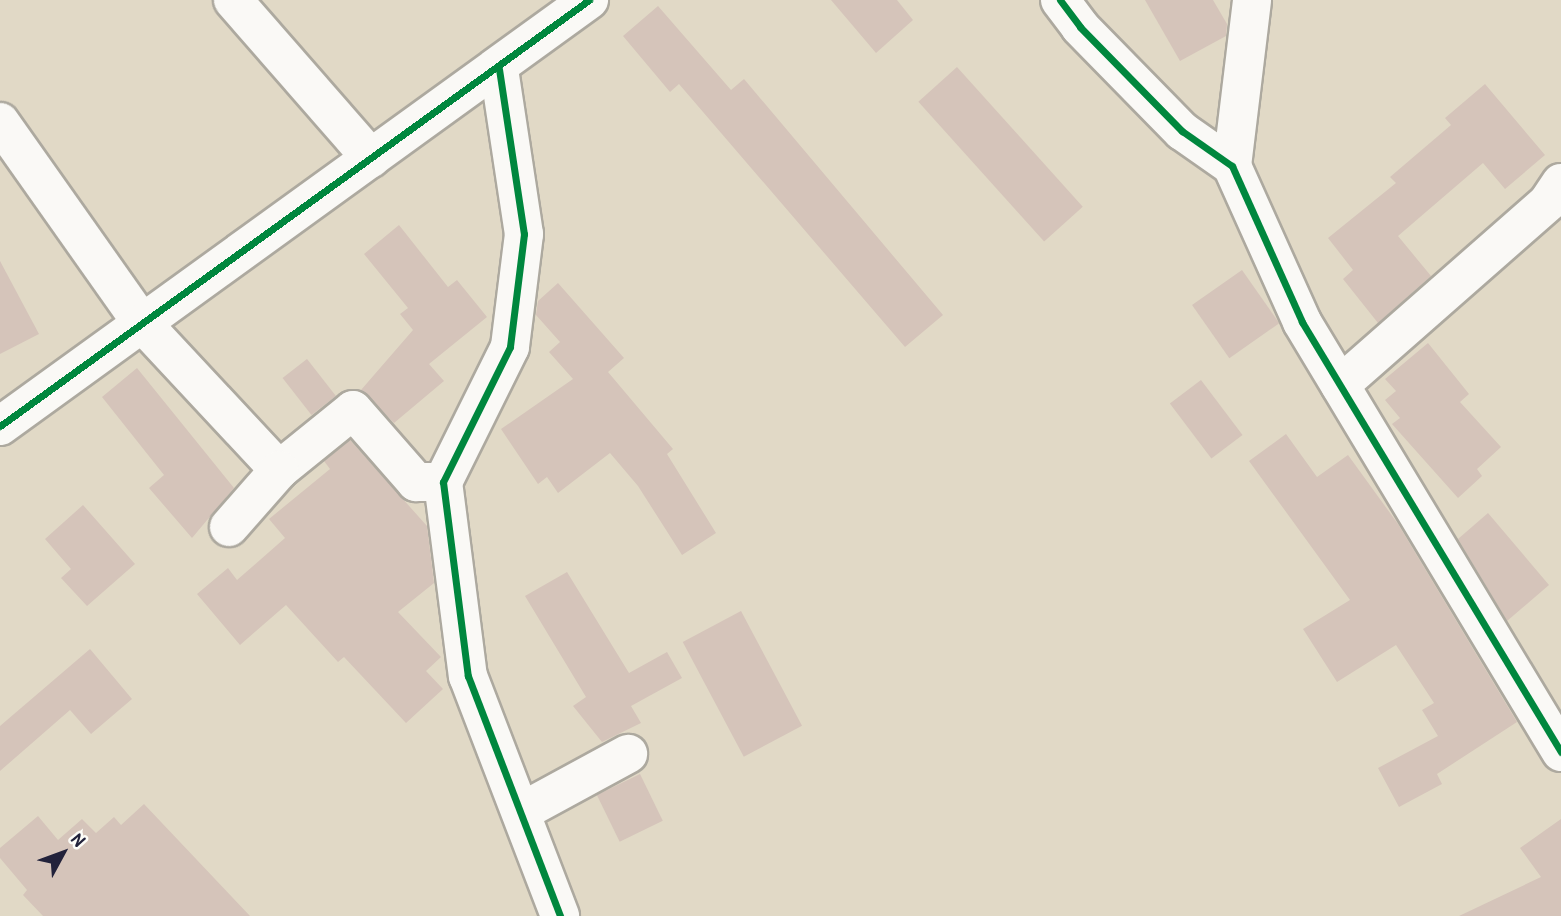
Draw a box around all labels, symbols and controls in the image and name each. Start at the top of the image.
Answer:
north arrow [28,818,98,888]
text: N [66,827,92,852]

